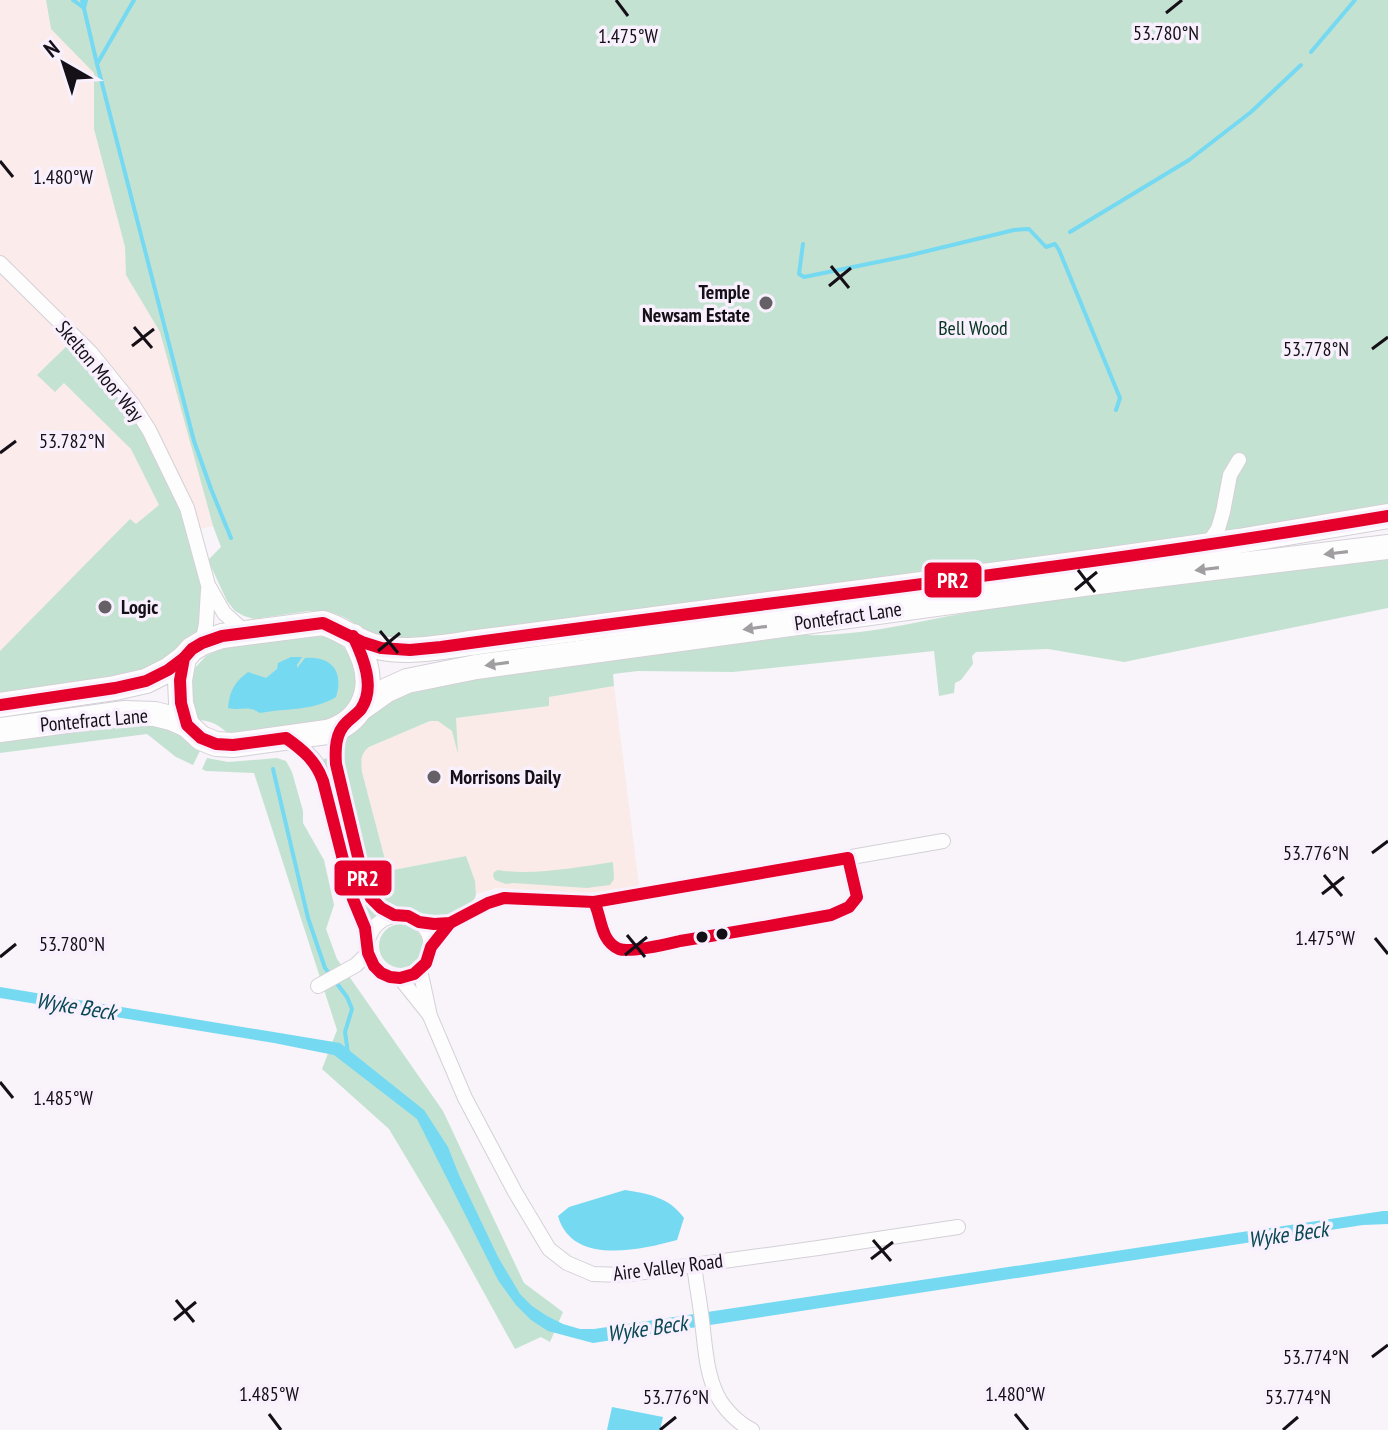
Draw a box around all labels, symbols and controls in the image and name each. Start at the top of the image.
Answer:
text: 53.780°N [1133,20,1199,46]
text: 1.475°W [598,23,658,49]
north arrow [24,24,104,104]
text: N [38,34,65,63]
text: 1.480°W [33,164,93,190]
place label: Temple Newsam Estate [642,279,750,328]
marker: Temple Newsam Estate [757,294,775,312]
street label: Skelton Moor Way [50,315,150,427]
park label: Bell Wood [938,315,1008,341]
text: 53.778°N [1283,336,1349,362]
text: 53.782°N [39,428,105,454]
one-way arrow [1323,547,1348,560]
line badge: PR2 [923,561,983,599]
one-way arrow [1194,562,1219,575]
text: PR2 [937,566,969,594]
place label: Logic [121,594,158,620]
street label: Pontefract Lane [793,596,903,636]
marker: Logic [96,598,114,616]
one-way arrow [742,622,767,635]
one-way arrow [485,657,510,670]
street label: Pontefract Lane [39,702,149,738]
place label: Morrisons Daily [450,764,562,790]
marker: Morrisons Daily [425,768,443,786]
text: 53.776°N [1283,840,1349,866]
line badge: PR2 [333,859,393,897]
text: PR2 [347,864,379,892]
text: 1.475°W [1295,925,1355,951]
unlabelled marker [714,926,730,942]
unlabelled marker [694,929,710,945]
text: 53.780°N [39,931,105,957]
water label: Wyke Beck [34,986,120,1027]
text: 1.485°W [33,1085,93,1111]
water label: Wyke Beck [1246,1214,1332,1253]
street label: Aire Valley Road [612,1247,724,1287]
water label: Wyke Beck [605,1308,691,1347]
text: 53.774°N [1283,1344,1349,1370]
text: 1.485°W [239,1381,299,1407]
text: 1.480°W [985,1381,1045,1407]
text: 53.776°N [643,1384,709,1410]
text: 53.774°N [1265,1384,1331,1410]

